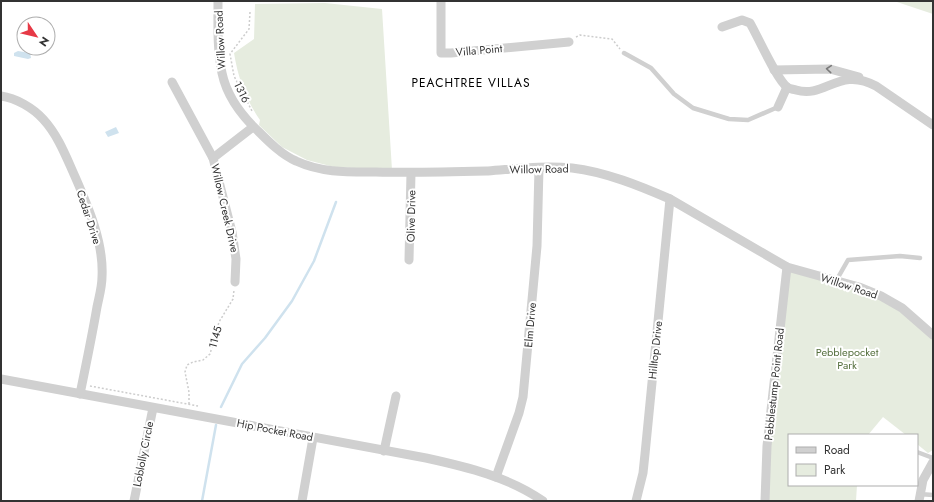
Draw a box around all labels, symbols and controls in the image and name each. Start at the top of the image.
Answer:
street label: Willow Road [210,10,230,70]
north arrow [16,16,56,56]
text: N [35,34,53,50]
street label: Villa Point [455,40,503,60]
one-way arrow [826,65,832,74]
district label: PEACHTREE VILLAS [411,74,531,92]
street label: 1316 [230,78,254,106]
street label: Willow Road [509,160,569,178]
street label: Willow Creek Drive [207,162,243,254]
street label: Cedar Drive [73,188,105,247]
street label: Olive Drive [403,189,419,242]
street label: Willow Road [818,269,880,303]
street label: Elm Drive [520,302,540,348]
street label: Hilltop Drive [644,320,666,380]
street label: 1145 [204,324,226,350]
street label: Pebblestump Point Road [760,327,788,441]
park label: Pebblepocket Park [816,344,879,373]
street label: Hip Pocket Road [236,415,314,445]
street label: Loblolly Circle [129,420,157,488]
legend [788,434,918,486]
text: Road [824,441,850,459]
text: Park [824,461,846,479]

